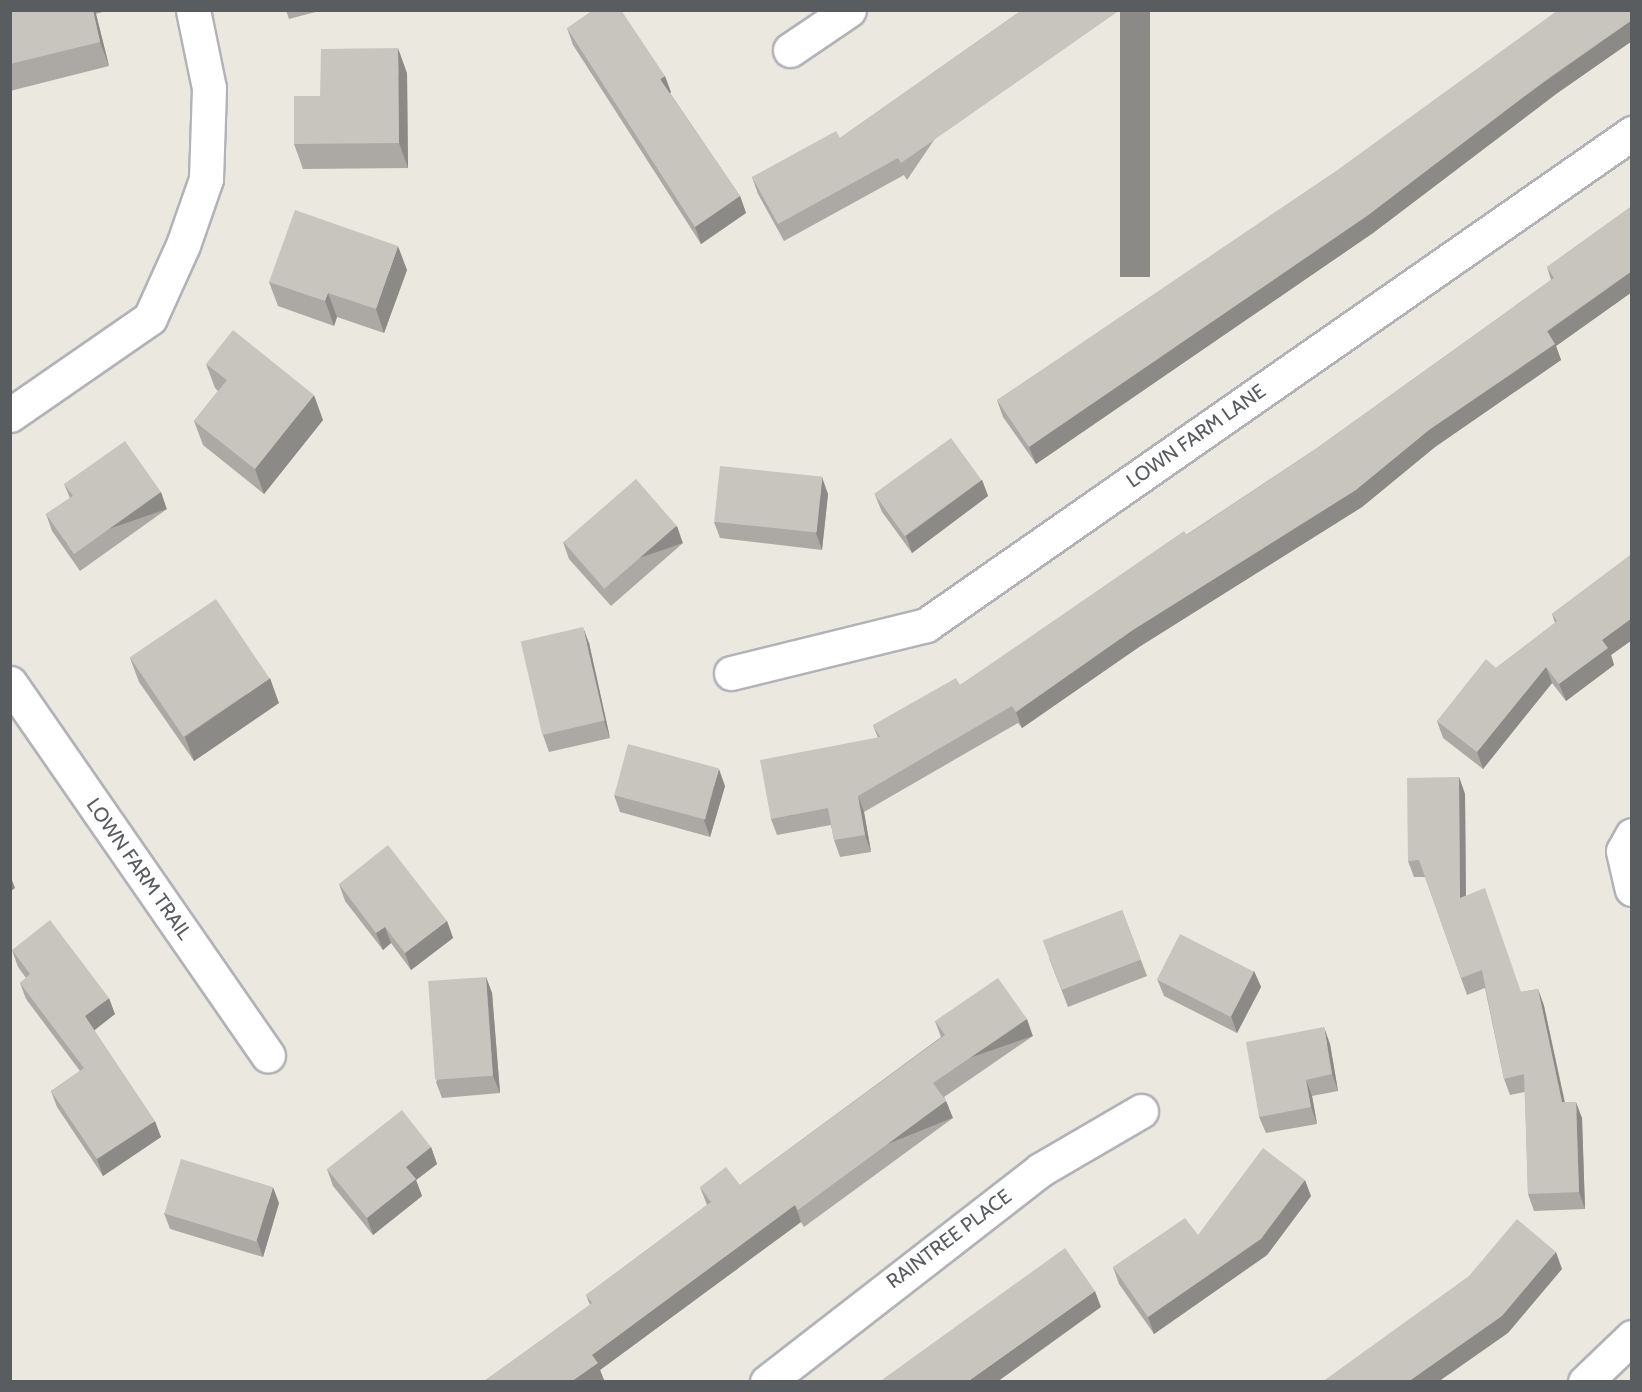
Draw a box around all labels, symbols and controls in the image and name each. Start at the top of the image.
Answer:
street label: LOWN FARM LANE [1122,379,1270,493]
street label: LOWN FARM TRAIL [81,794,197,944]
street label: RAINTREE PLACE [882,1184,1016,1294]

